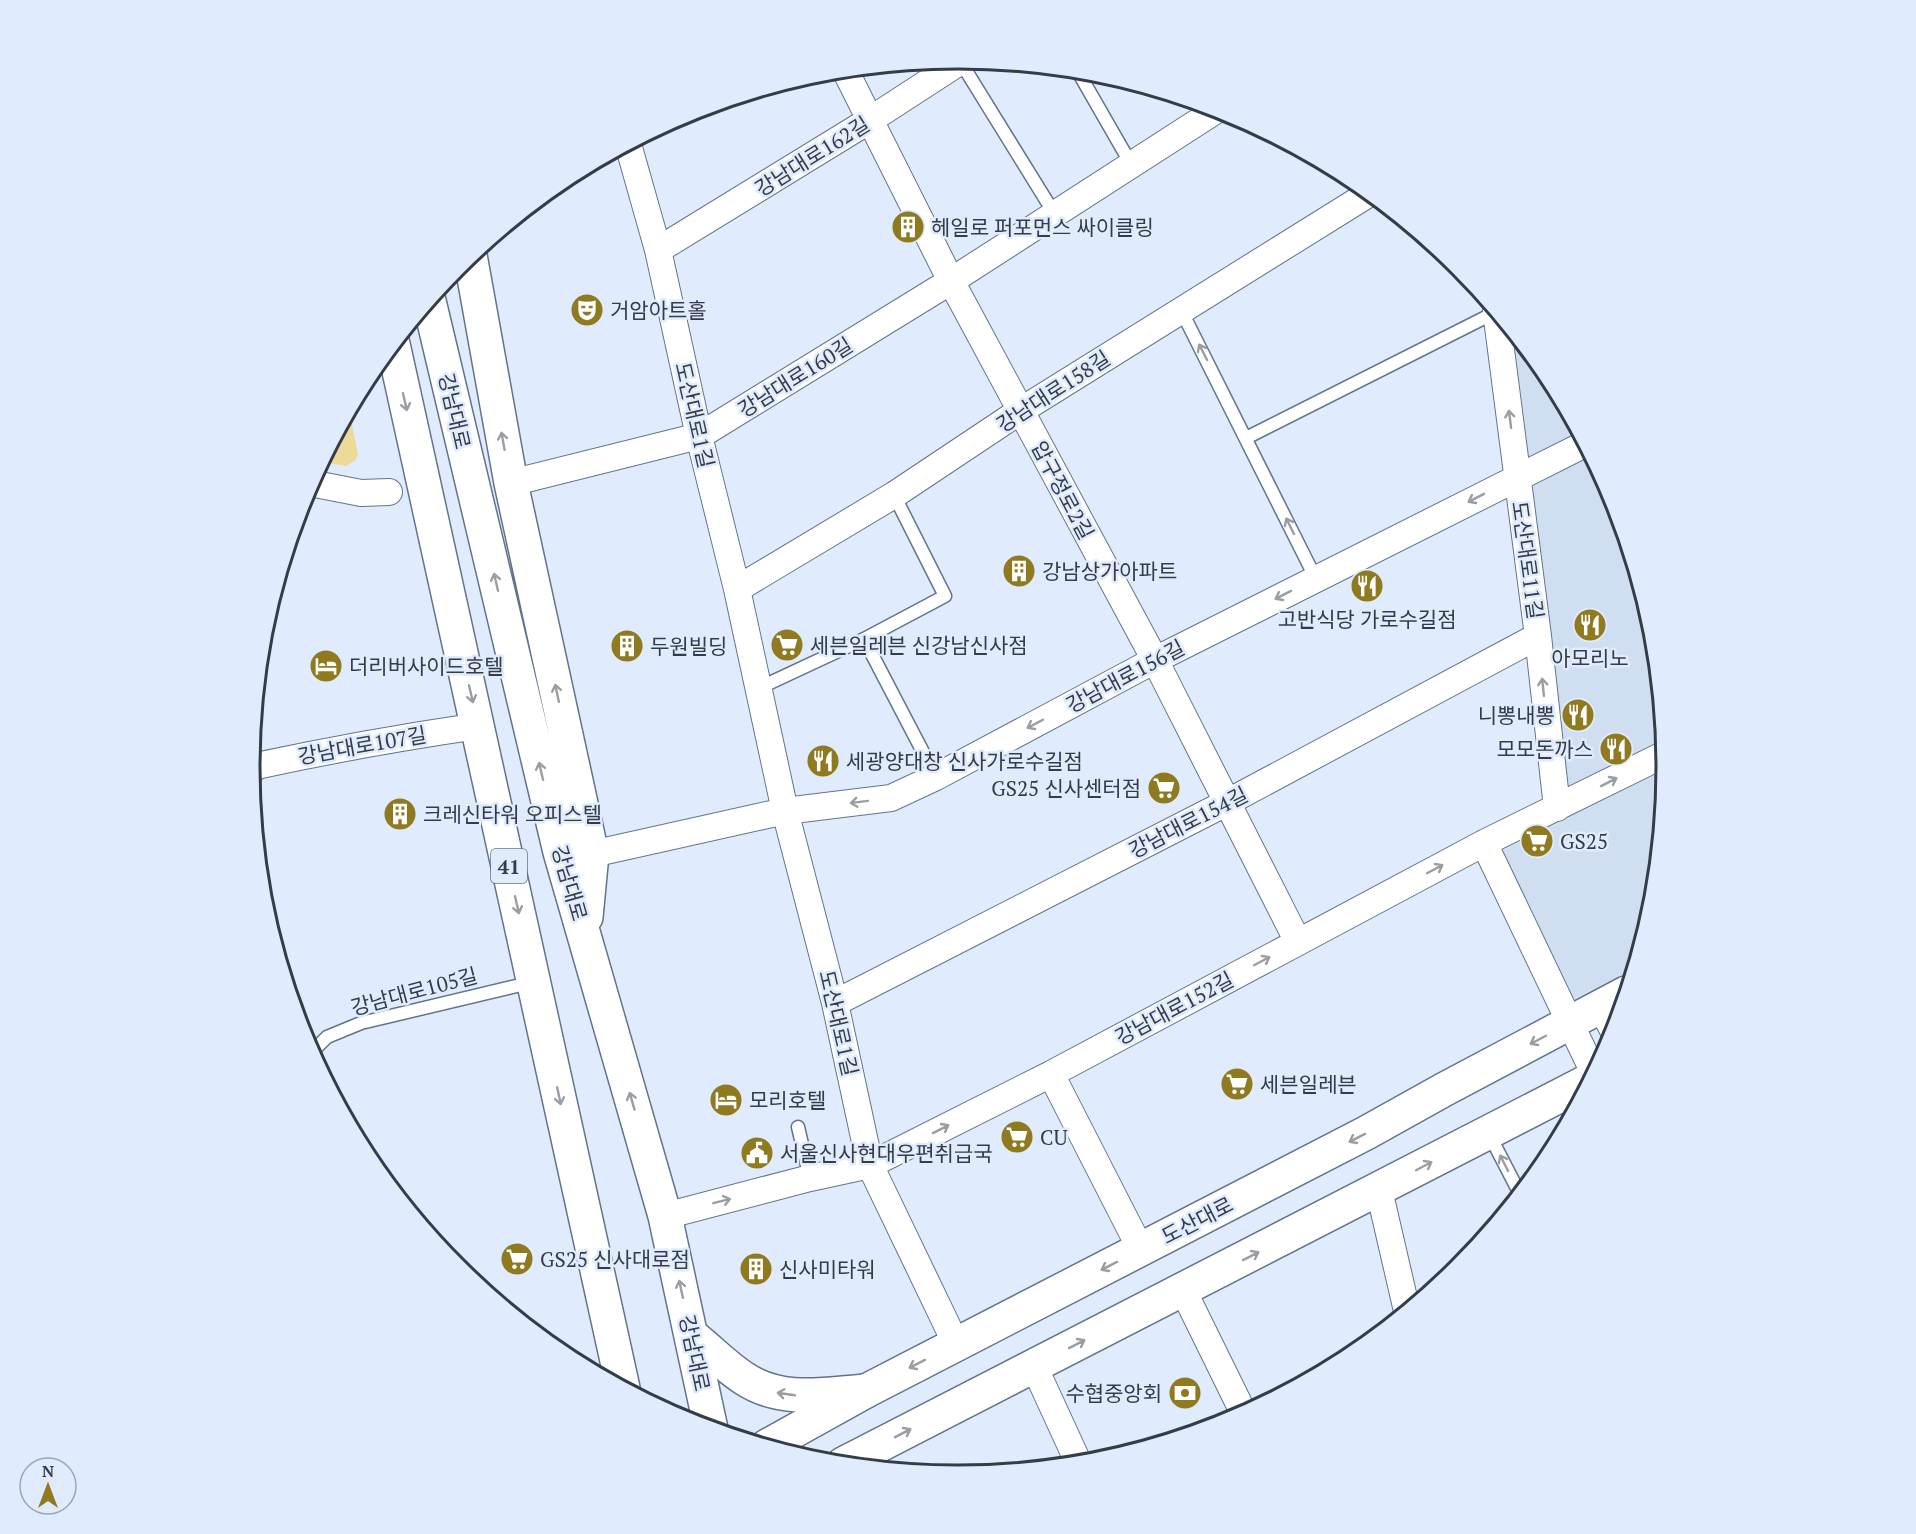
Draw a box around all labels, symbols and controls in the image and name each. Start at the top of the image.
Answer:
street label: 강남대로162길 [749,110,875,202]
building icon: 헤일로 퍼포먼스 싸이클링 [890,209,926,245]
place label: 헤일로 퍼포먼스 싸이클링 [931,213,1154,241]
theatre icon: 거암아트홀 [569,292,605,328]
place label: 거암아트홀 [610,296,707,324]
street label: 강남대로160길 [732,331,858,423]
one-way arrow [1196,343,1208,361]
street label: 강남대로158길 [991,344,1115,438]
street label: 도산대로1길 [669,359,721,471]
street label: 강남대로 [433,370,477,452]
one-way arrow [400,392,412,411]
one-way arrow [1504,410,1515,430]
one-way arrow [497,431,508,451]
street label: 압구정로2길 [1025,436,1101,544]
one-way arrow [1468,492,1485,504]
street label: 도산대로11길 [1506,499,1550,621]
one-way arrow [1284,518,1295,536]
building icon: 강남상가아파트 [1001,553,1037,589]
place label: 강남상가아파트 [1042,557,1177,585]
restaurant icon: 고반식당 가로수길점 [1349,568,1385,604]
one-way arrow [489,572,501,591]
one-way arrow [1275,590,1293,602]
place label: 고반식당 가로수길점 [1278,605,1456,633]
restaurant icon: 아모리노 [1572,607,1608,643]
supermarket icon: 세븐일레븐 신강남신사점 [769,627,805,663]
building icon: 두원빌딩 [609,628,645,664]
place label: 세븐일레븐 신강남신사점 [810,631,1028,659]
place label: 두원빌딩 [650,632,727,660]
street label: 강남대로156길 [1061,633,1189,719]
place label: 아모리노 [1551,644,1629,672]
hotel icon: 더리버사이드호텔 [308,648,344,684]
place label: 더리버사이드호텔 [349,652,504,680]
one-way arrow [1538,678,1549,698]
one-way arrow [551,684,562,703]
one-way arrow [465,685,477,704]
restaurant icon: 니뽕내뽕 [1560,697,1596,733]
place label: 니뽕내뽕 [1478,701,1555,729]
one-way arrow [1027,719,1045,730]
street label: 강남대로107길 [295,720,429,770]
restaurant icon: 모모돈까스 [1598,731,1634,767]
place label: 모모돈까스 [1496,735,1593,763]
restaurant icon: 세광양대창 신사가로수길점 [805,743,841,779]
place label: 세광양대창 신사가로수길점 [846,747,1083,775]
one-way arrow [535,762,546,781]
supermarket icon: GS25 신사센터점 [1146,770,1182,806]
place label: GS25 신사센터점 [991,774,1141,802]
one-way arrow [1600,776,1617,788]
street label: 강남대로154길 [1124,780,1252,864]
building icon: 크레신타워 오피스텔 [382,796,418,832]
one-way arrow [849,797,869,808]
place label: 크레신타워 오피스텔 [423,800,602,828]
supermarket icon: GS25 [1519,823,1555,859]
place label: GS25 [1560,827,1608,855]
street label: 강남대로 [546,842,594,924]
road number: 41 [491,849,527,883]
one-way arrow [1425,863,1443,875]
one-way arrow [512,896,524,915]
one-way arrow [1253,955,1271,966]
street label: 강남대로105길 [348,961,480,1021]
street label: 강남대로152길 [1110,965,1238,1051]
street label: 도산대로1길 [813,967,865,1079]
one-way arrow [1529,1035,1547,1046]
supermarket icon: 세븐일레븐 [1219,1066,1255,1102]
place label: 세븐일레븐 [1260,1070,1357,1098]
hotel icon: 모리호텔 [708,1082,744,1118]
one-way arrow [554,1086,566,1105]
place label: 모리호텔 [749,1086,826,1114]
one-way arrow [626,1092,637,1111]
supermarket icon: CU [999,1119,1035,1155]
one-way arrow [932,1123,950,1135]
place label: CU [1040,1123,1068,1151]
one-way arrow [1349,1132,1366,1144]
public building icon: 서울신사현대우편취급국 [739,1135,775,1171]
place label: 서울신사현대우편취급국 [780,1139,993,1167]
one-way arrow [1498,1155,1509,1173]
one-way arrow [1415,1160,1433,1172]
street label: 도산대로 [1156,1190,1238,1250]
one-way arrow [712,1194,731,1206]
supermarket icon: GS25 신사대로점 [499,1241,535,1277]
place label: GS25 신사대로점 [540,1245,690,1273]
one-way arrow [1241,1249,1259,1261]
building icon: 신사미타워 [738,1251,774,1287]
place label: 신사미타워 [779,1255,876,1283]
one-way arrow [1101,1261,1119,1272]
one-way arrow [675,1280,687,1299]
street label: 강남대로 [673,1312,717,1394]
one-way arrow [1068,1338,1086,1350]
one-way arrow [908,1359,926,1370]
bank icon: 수협중앙회 [1167,1375,1203,1411]
place label: 수협중앙회 [1065,1379,1162,1407]
one-way arrow [777,1388,797,1399]
one-way arrow [894,1427,912,1438]
north arrow [18,1456,78,1516]
text: N [42,1460,54,1482]

